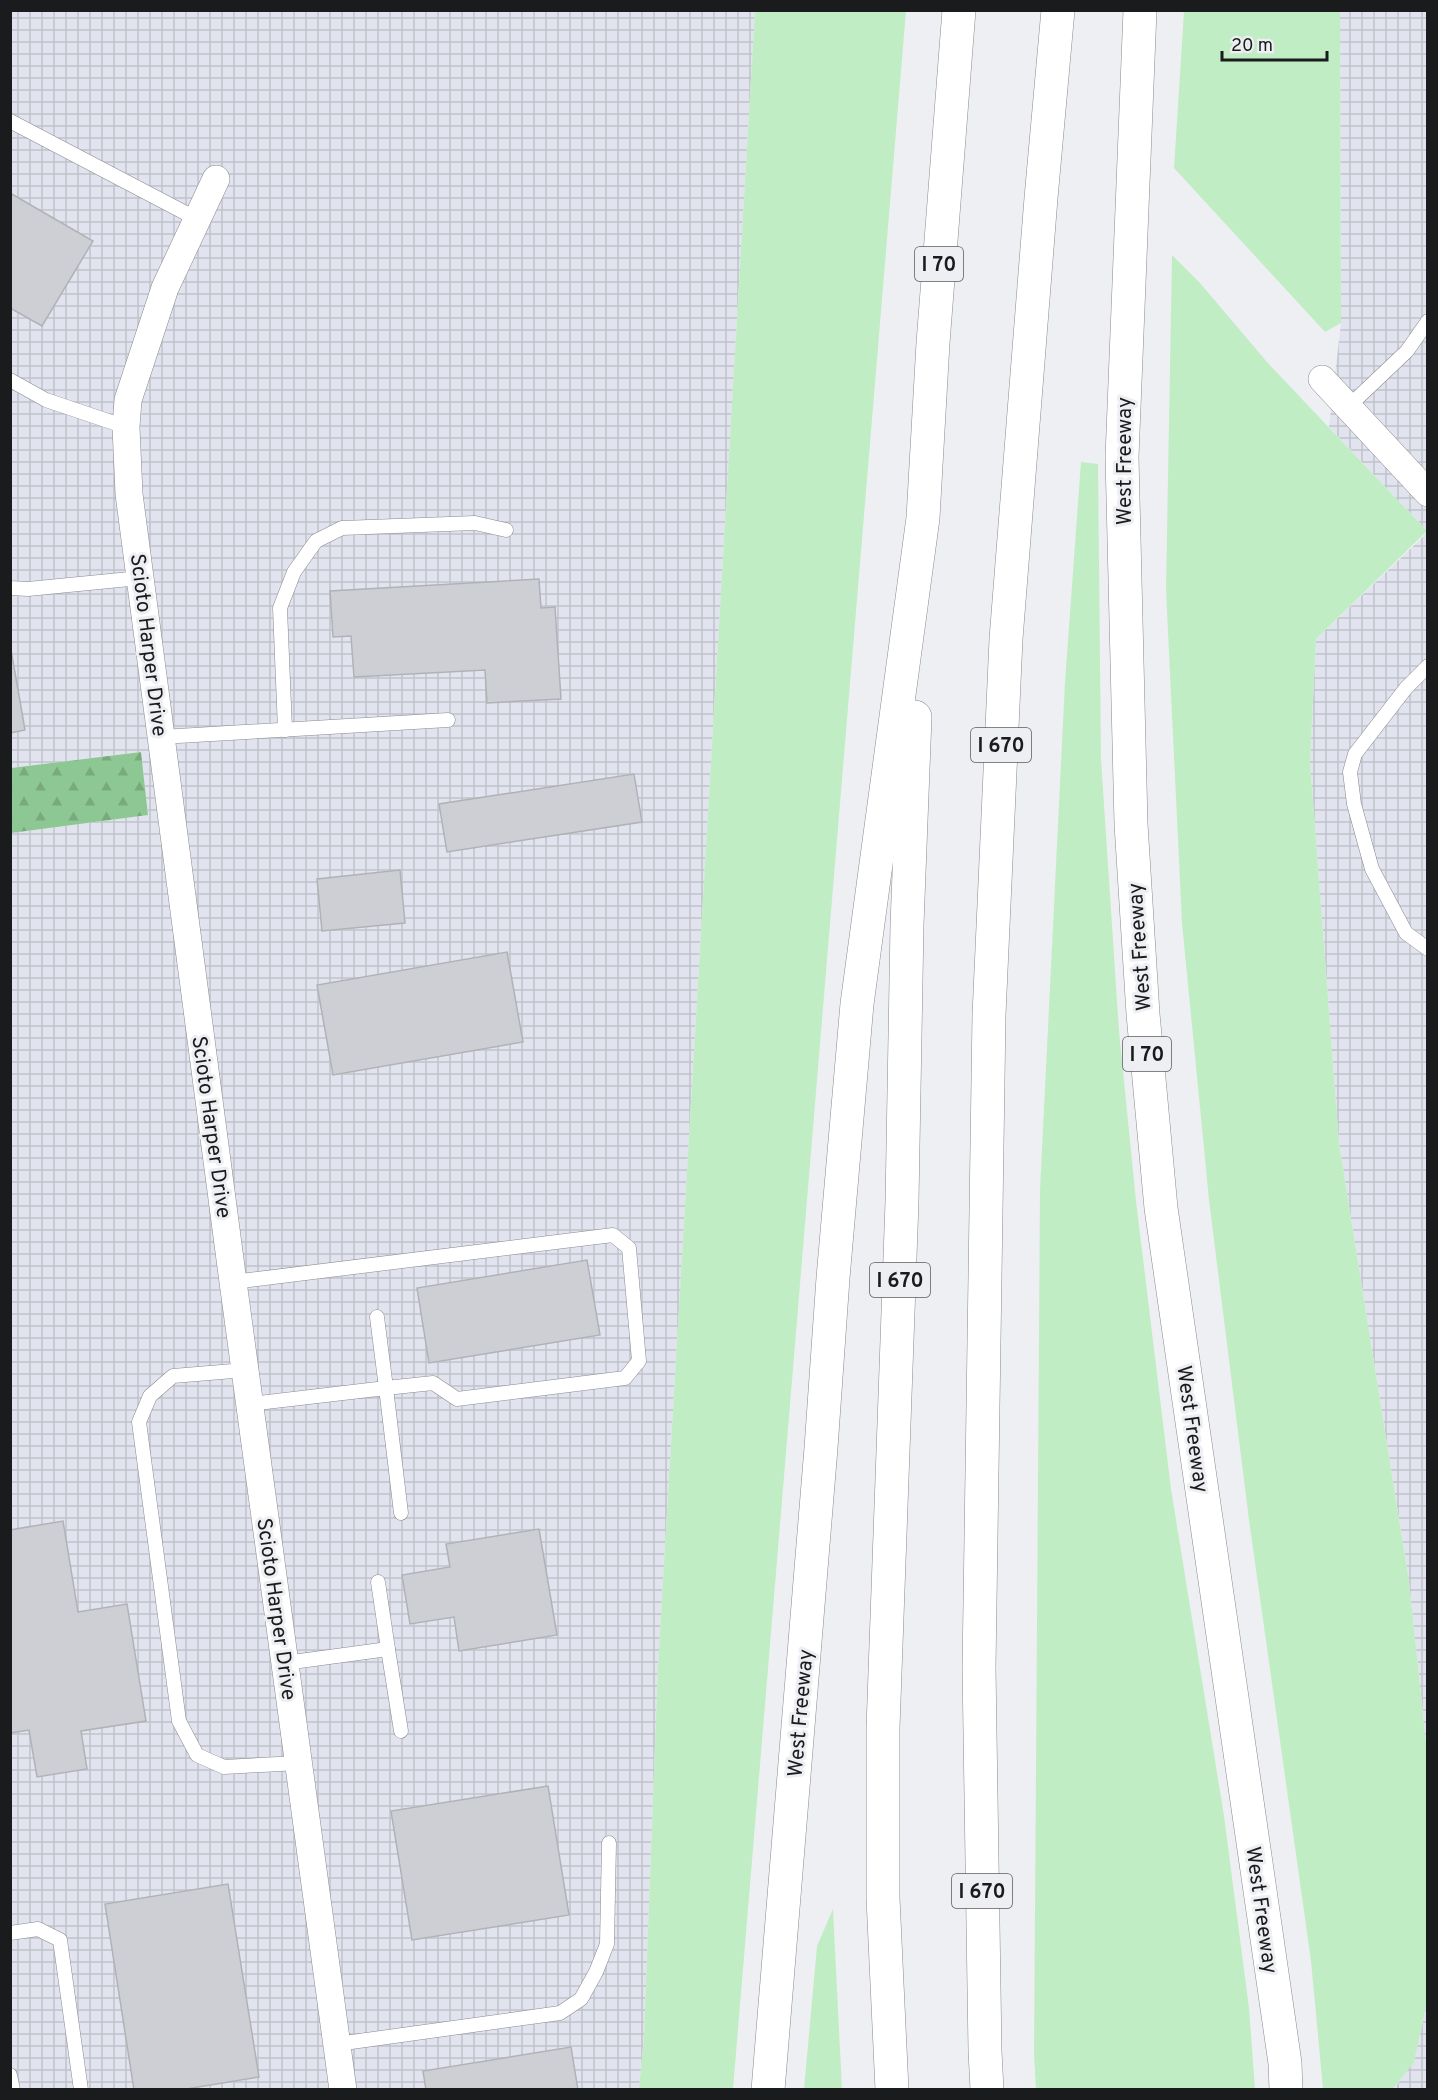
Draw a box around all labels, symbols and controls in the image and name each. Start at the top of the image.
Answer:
scale bar [1222,24,1327,62]
text: 20 m [1231,35,1273,58]
road number: I 70 [915,247,963,281]
street label: West Freeway [1112,397,1139,525]
street label: Scioto Harper Drive [123,552,172,738]
road number: I 670 [971,728,1031,762]
street label: West Freeway [1123,882,1158,1012]
street label: Scioto Harper Drive [184,1034,237,1220]
road number: I 70 [1123,1037,1171,1071]
road number: I 670 [870,1263,930,1297]
street label: West Freeway [1169,1364,1214,1495]
street label: Scioto Harper Drive [249,1516,302,1702]
street label: West Freeway [782,1648,821,1778]
street label: West Freeway [1238,1845,1283,1976]
road number: I 670 [952,1874,1012,1908]

